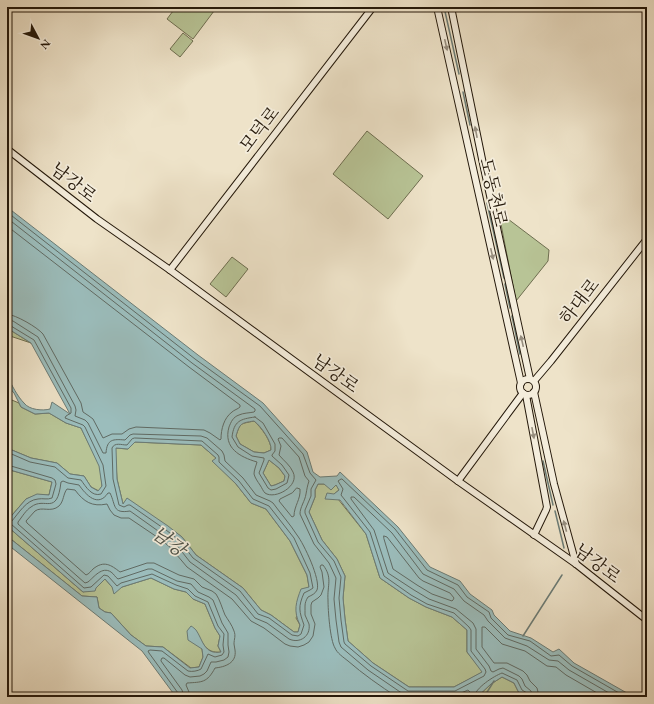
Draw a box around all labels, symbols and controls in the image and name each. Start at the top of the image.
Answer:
north arrow [18,18,58,58]
text: N [37,37,54,53]
one-way arrow [443,39,449,51]
street label: 모덕로 [234,101,284,157]
one-way arrow [473,126,479,138]
street label: 도동천로 [475,156,513,228]
street label: 남강로 [46,157,102,207]
one-way arrow [490,248,496,260]
street label: 하대로 [554,273,604,329]
one-way arrow [518,335,524,347]
street label: 남강로 [308,348,364,398]
one-way arrow [530,427,536,439]
water label: 남강 [147,520,193,564]
one-way arrow [562,520,568,533]
street label: 남강로 [570,538,626,588]

